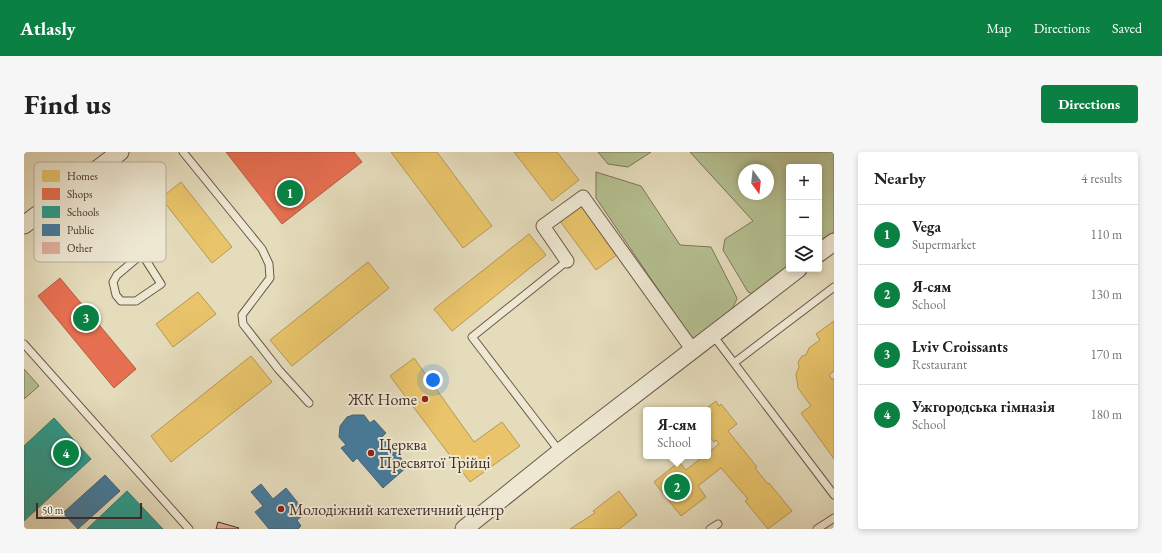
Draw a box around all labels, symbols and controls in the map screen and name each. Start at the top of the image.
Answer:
text: Atlasly [20,16,76,41]
text: Map [986,19,1012,37]
text: Directions [1034,19,1090,37]
text: Saved [1112,19,1142,37]
button: Directions [1041,85,1138,123]
text: Find us [24,86,111,122]
legend [34,162,166,262]
north arrow [738,164,774,200]
map controls [786,164,822,272]
button: + [786,164,822,200]
text: Nearby [874,167,926,189]
text: Homes [67,169,98,183]
text: 4 results [1081,170,1122,187]
pin: 1 [277,178,303,208]
text: Shops [67,187,93,201]
button: − [786,200,822,236]
text: Schools [67,205,100,219]
text: Vega [912,217,941,236]
text: Public [67,223,95,237]
text: 1 [884,226,890,243]
text: 110 m [1091,226,1122,243]
button: layers [786,236,822,272]
text: Supermarket [912,236,976,253]
text: Other [67,241,93,255]
text: Я-сям [912,277,951,296]
text: 2 [884,286,890,303]
text: 130 m [1091,286,1122,303]
text: School [912,296,946,313]
pin: 3 [73,303,99,333]
text: Lviv Croissants [912,337,1008,356]
text: 3 [884,346,890,363]
text: 170 m [1091,346,1122,363]
text: Restaurant [912,356,967,373]
your location [423,370,443,390]
place label: ЖК Home [347,389,417,410]
marker: ЖК Home [420,394,430,404]
text: Ужгородська гімназія [912,397,1055,416]
text: 4 [884,406,890,423]
text: 180 m [1091,406,1122,423]
popup [643,407,711,459]
text: Я-сям [657,415,697,434]
text: School [912,416,946,433]
place label: Церква Пресвятої Трійці [379,434,490,473]
text: School [657,434,691,451]
pin: 4 [53,438,79,468]
marker: Церква Пресвятої Трійці [366,448,376,458]
pin: 2 [664,472,690,502]
place label: Молодіжний катехетичний центр [289,499,504,520]
scale bar [36,501,142,520]
text: 50 m [42,503,63,517]
marker: Молодіжний катехетичний центр [276,504,286,514]

